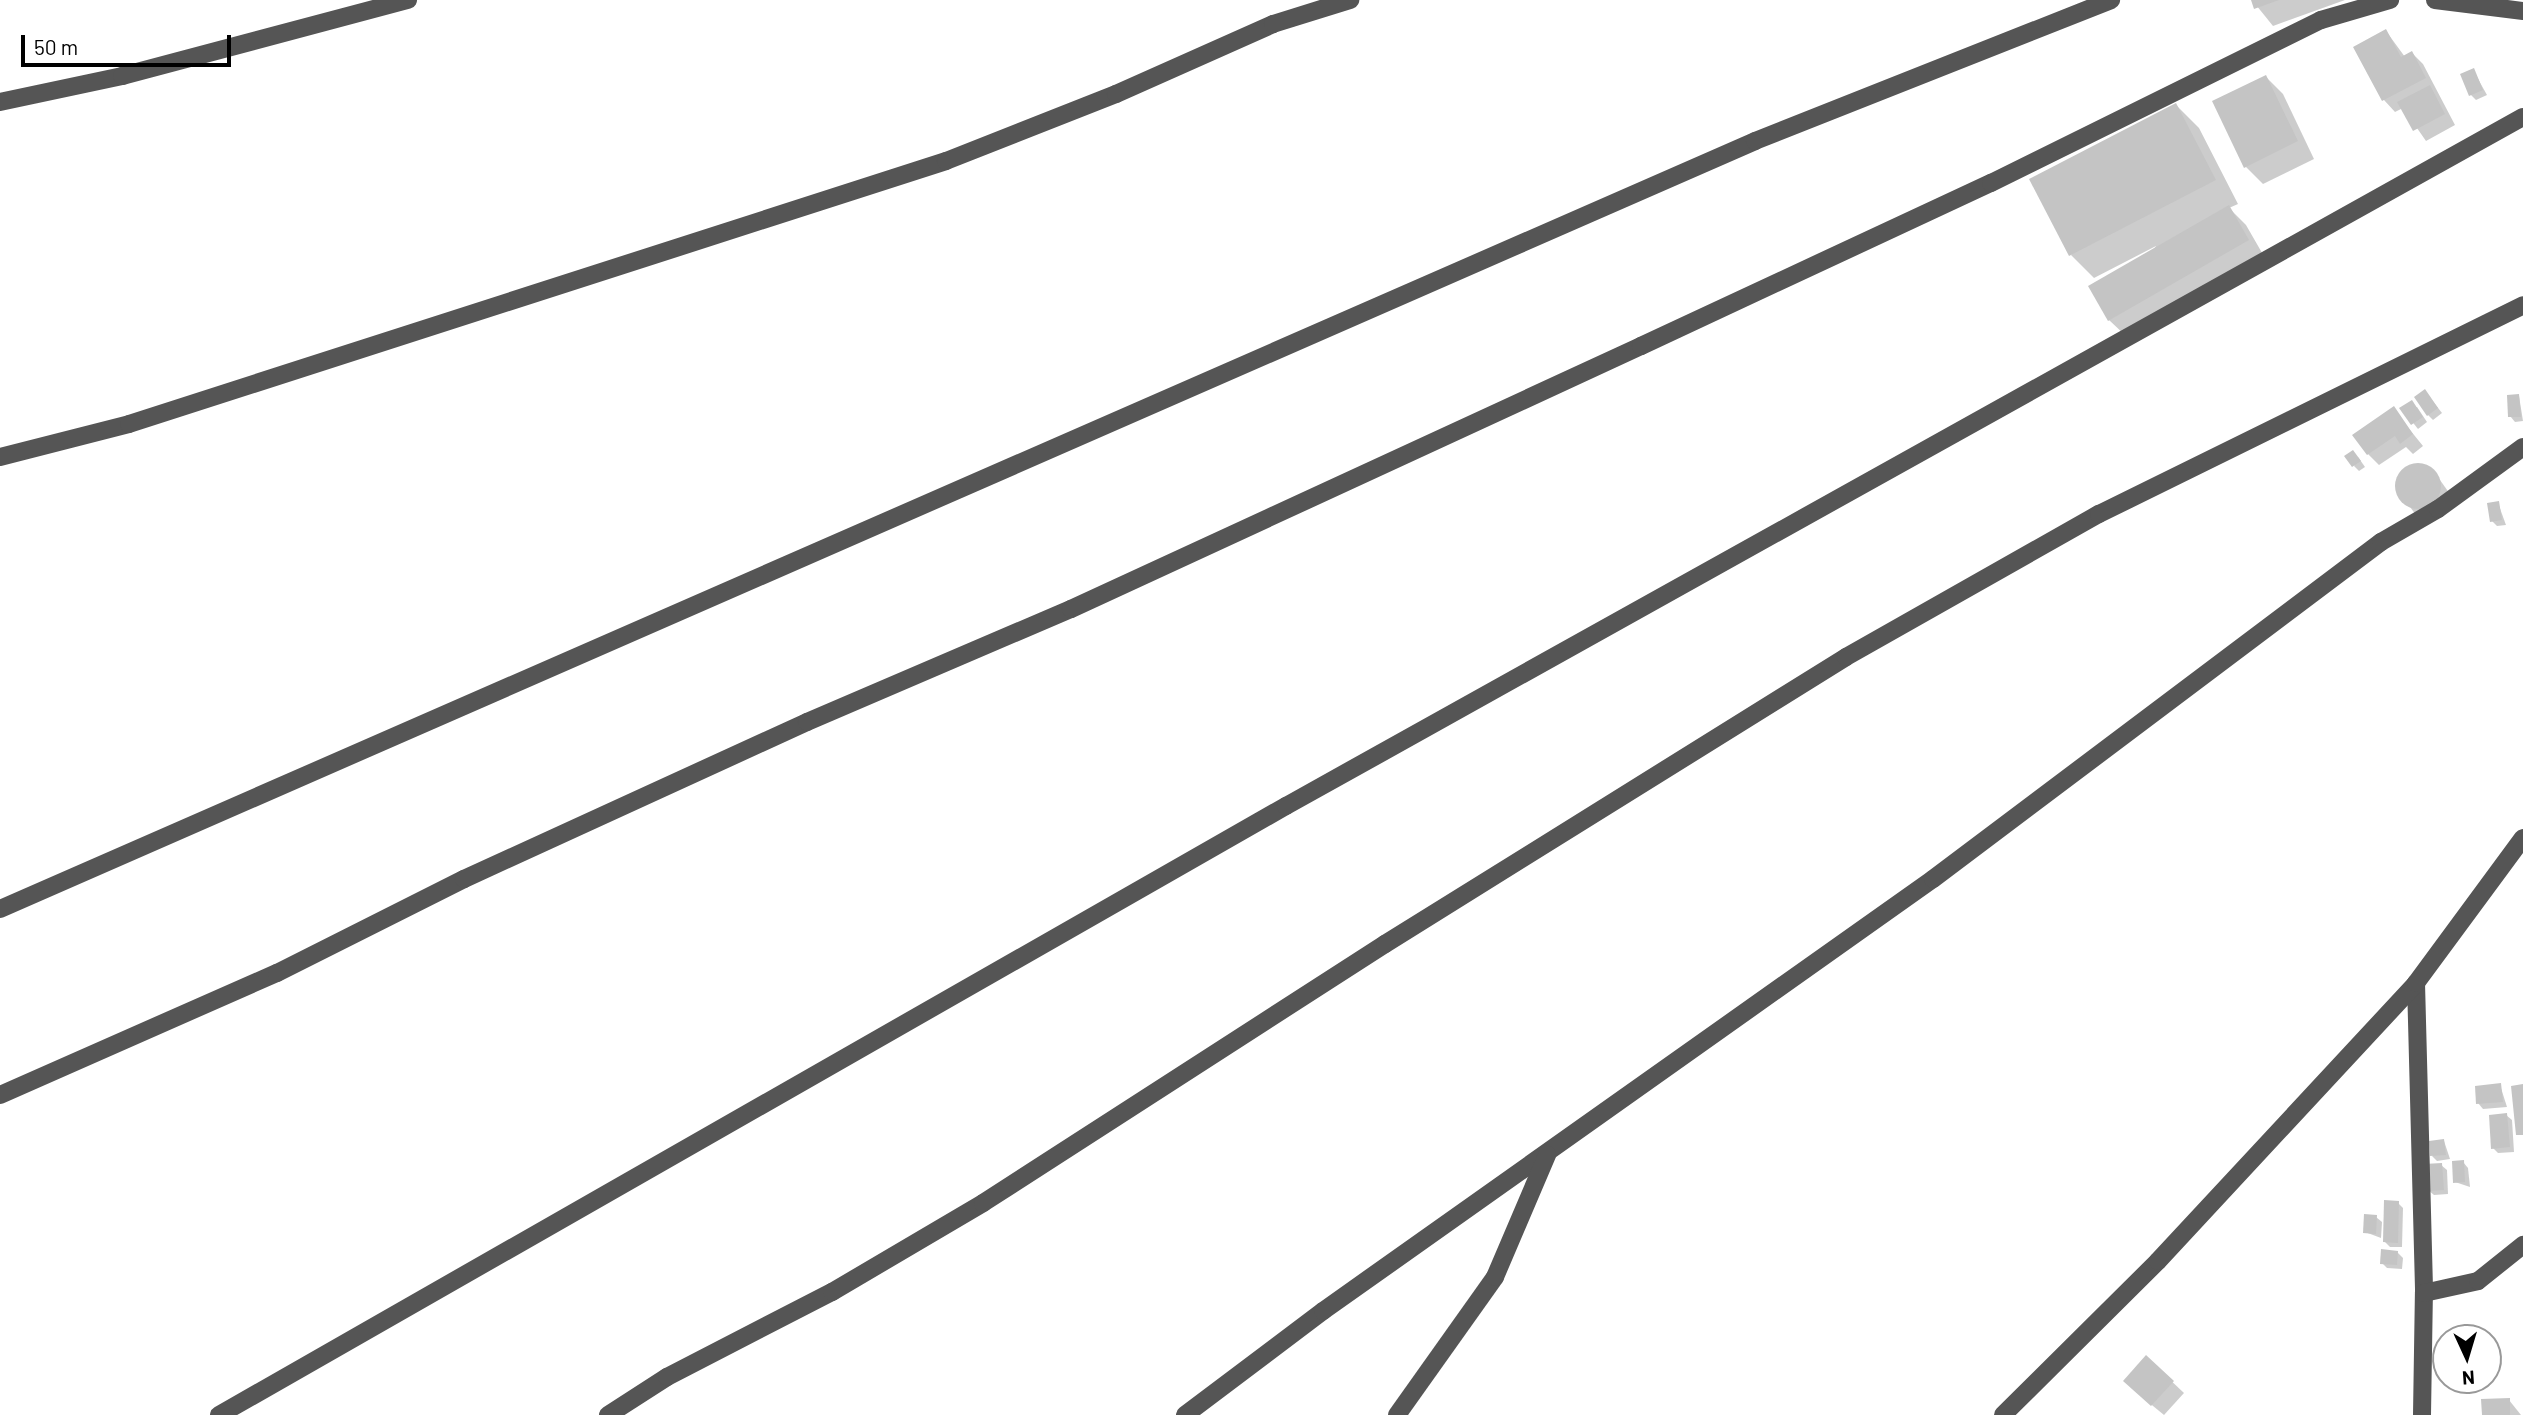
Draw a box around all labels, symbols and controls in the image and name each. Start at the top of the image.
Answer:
scale bar [24,21,234,65]
text: 50 m [34,34,78,59]
north arrow [2432,1324,2502,1394]
text: N [2461,1367,2475,1390]

